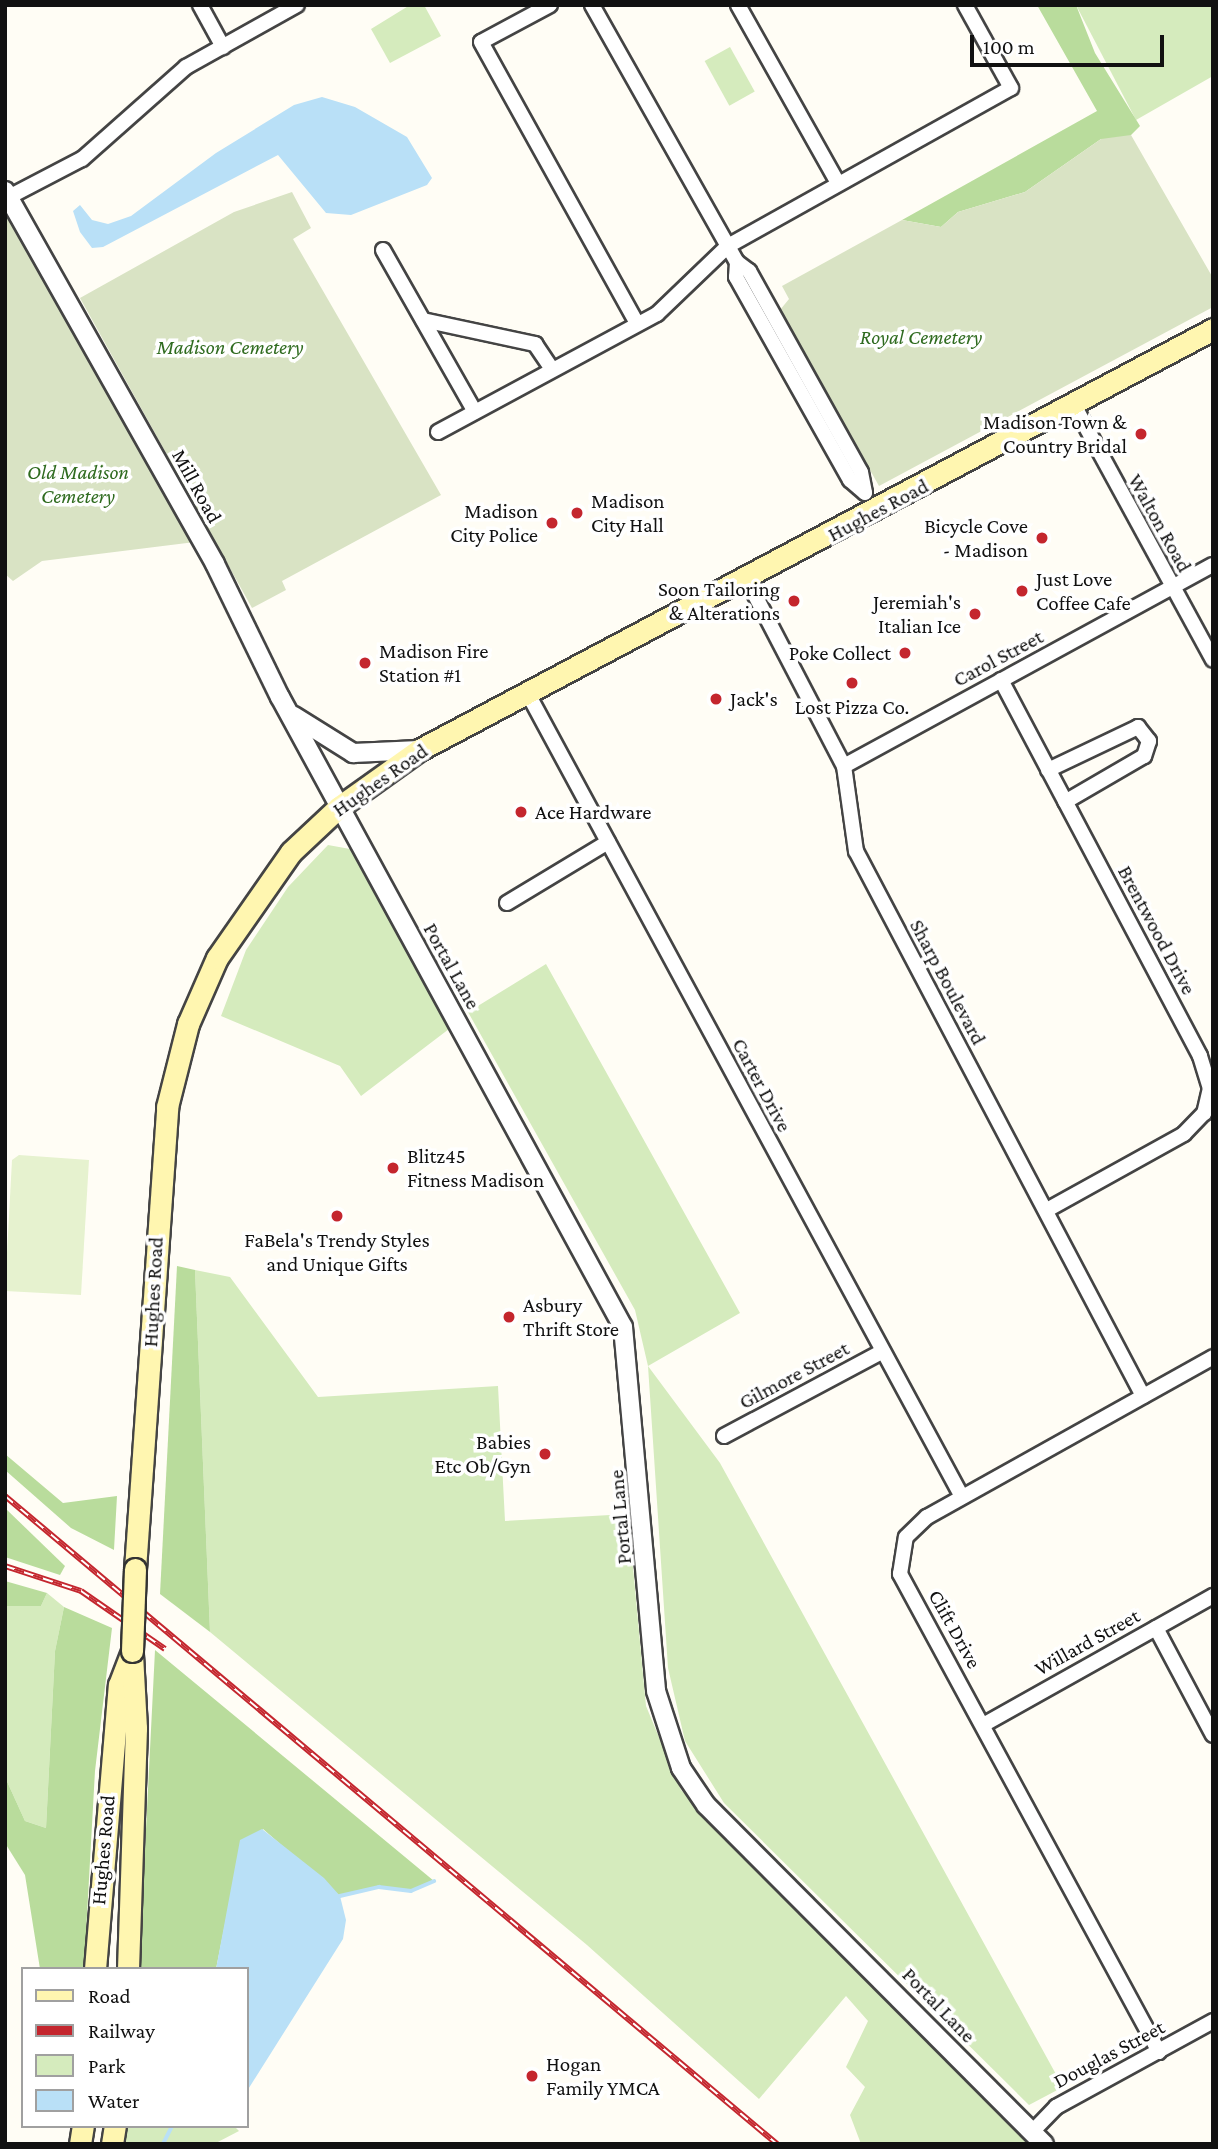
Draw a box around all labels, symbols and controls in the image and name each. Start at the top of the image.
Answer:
scale bar [973,21,1167,65]
text: 100 m [983,35,1035,59]
park label: Royal Cemetery [860,324,982,350]
park label: Madison Cemetery [156,334,304,360]
place label: Madison Town & Country Bridal [983,409,1127,459]
marker: Madison Town & Country Bridal [1133,426,1149,442]
street label: Mill Road [166,445,228,527]
park label: Old Madison Cemetery [27,459,129,509]
street label: Walton Road [1123,469,1197,577]
street label: Hughes Road [823,473,933,547]
place label: Madison City Hall [591,488,665,538]
place label: Madison City Police [450,498,538,548]
marker: Madison City Hall [569,505,585,521]
place label: Bicycle Cove - Madison [924,513,1028,563]
marker: Madison City Police [544,515,560,531]
marker: Bicycle Cove - Madison [1034,530,1050,546]
place label: Just Love Coffee Cafe [1036,566,1131,616]
place label: Soon Tailoring & Alterations [658,576,780,626]
marker: Just Love Coffee Cafe [1014,583,1030,599]
place label: Jeremiah's Italian Ice [873,589,961,639]
marker: Soon Tailoring & Alterations [786,593,802,609]
marker: Jeremiah's Italian Ice [967,606,983,622]
street label: Carol Street [949,624,1047,692]
place label: Madison Fire Station #1 [379,638,489,688]
place label: Poke Collect [789,640,891,666]
marker: Poke Collect [897,645,913,661]
marker: Madison Fire Station #1 [357,655,373,671]
marker: Lost Pizza Co. [844,675,860,691]
place label: Jack's [730,686,778,712]
marker: Jack's [708,691,724,707]
place label: Lost Pizza Co. [795,694,909,720]
street label: Hughes Road [328,738,432,822]
place label: Ace Hardware [535,799,652,825]
marker: Ace Hardware [513,804,529,820]
street label: Brentwood Drive [1112,861,1202,999]
street label: Sharp Boulevard [904,915,992,1049]
street label: Portal Lane [418,918,486,1014]
street label: Carter Drive [727,1034,797,1136]
place label: Blitz45 Fitness Madison [407,1143,544,1193]
marker: Blitz45 Fitness Madison [385,1160,401,1176]
marker: FaBela's Trendy Styles and Unique Gifts [329,1208,345,1224]
place label: FaBela's Trendy Styles and Unique Gifts [244,1227,430,1277]
street label: Hughes Road [138,1236,168,1348]
place label: Asbury Thrift Store [523,1292,619,1342]
marker: Asbury Thrift Store [501,1309,517,1325]
street label: Gilmore Street [735,1335,853,1415]
place label: Babies Etc Ob/Gyn [434,1429,531,1479]
marker: Babies Etc Ob/Gyn [537,1446,553,1462]
street label: Portal Lane [603,1469,637,1565]
street label: Clift Drive [923,1585,987,1673]
street label: Willard Street [1030,1603,1144,1681]
street label: Hughes Road [86,1794,120,1906]
street label: Portal Lane [897,1962,981,2048]
legend [21,1967,248,2128]
text: Road [88,1984,131,2008]
street label: Douglas Street [1049,2014,1169,2094]
text: Railway [88,2019,155,2043]
place label: Hogan Family YMCA [546,2051,660,2101]
text: Park [88,2054,125,2078]
marker: Hogan Family YMCA [524,2068,540,2084]
text: Water [88,2089,140,2113]

